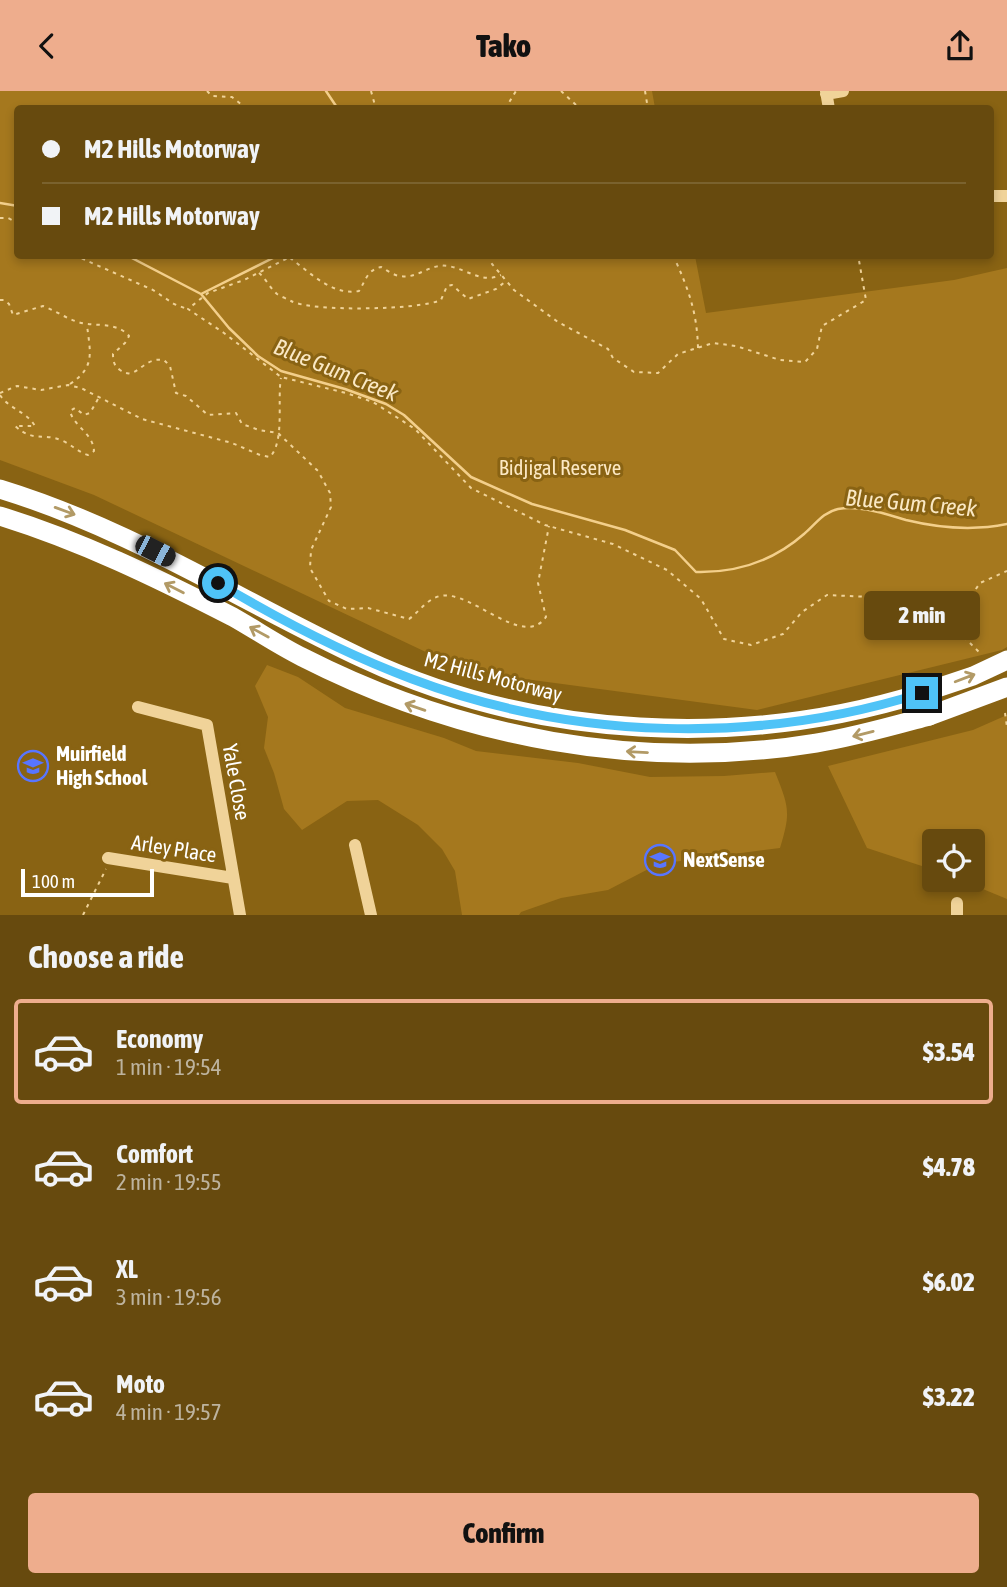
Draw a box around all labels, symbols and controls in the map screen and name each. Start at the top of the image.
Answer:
icon: back [28,27,66,65]
text: Tako [476,27,531,64]
icon: share [941,27,979,65]
text: M2 Hills Motorway [84,134,260,164]
text: M2 Hills Motorway [84,201,260,231]
water label: Blue Gum Creek [270,333,403,407]
park label: Bidjigal Reserve [499,455,621,479]
water label: Blue Gum Creek [844,484,979,522]
one-way arrow [53,506,75,518]
car [132,532,179,570]
route start [202,567,234,599]
one-way arrow [164,580,185,594]
callout: 2 min [864,591,980,641]
text: 2 min [899,602,945,628]
one-way arrow [249,625,269,639]
street label: M2 Hills Motorway [422,646,565,706]
one-way arrow [954,671,975,684]
route end [906,677,938,709]
one-way arrow [405,700,427,712]
one-way arrow [852,728,875,741]
place label: Muirfield High School [56,741,148,789]
street label: Yale Close [218,742,256,822]
one-way arrow [626,745,649,758]
school or university icon: Muirfield High School [16,749,50,783]
street label: Arley Place [130,829,218,867]
map controls [922,829,985,892]
button: locate [922,829,985,892]
school or university icon: NextSense [643,843,677,877]
place label: NextSense [683,847,765,871]
scale bar [21,866,154,898]
text: 100 m [32,870,75,892]
text: Choose a ride [28,938,184,975]
icon: car [32,1020,95,1083]
text: Economy [116,1024,203,1054]
text: $3.54 [923,1037,975,1067]
text: 1 min · 19:54 [116,1054,222,1080]
icon: car [32,1135,95,1198]
text: Comfort [116,1139,193,1169]
text: $4.78 [923,1152,975,1182]
text: 2 min · 19:55 [116,1169,222,1195]
icon: car [32,1250,95,1313]
text: XL [116,1254,138,1284]
text: $6.02 [923,1267,975,1297]
text: 3 min · 19:56 [116,1284,222,1310]
icon: car [32,1365,95,1428]
text: Moto [116,1369,165,1399]
text: $3.22 [923,1382,975,1412]
text: 4 min · 19:57 [116,1399,222,1425]
button: Confirm [28,1493,979,1573]

